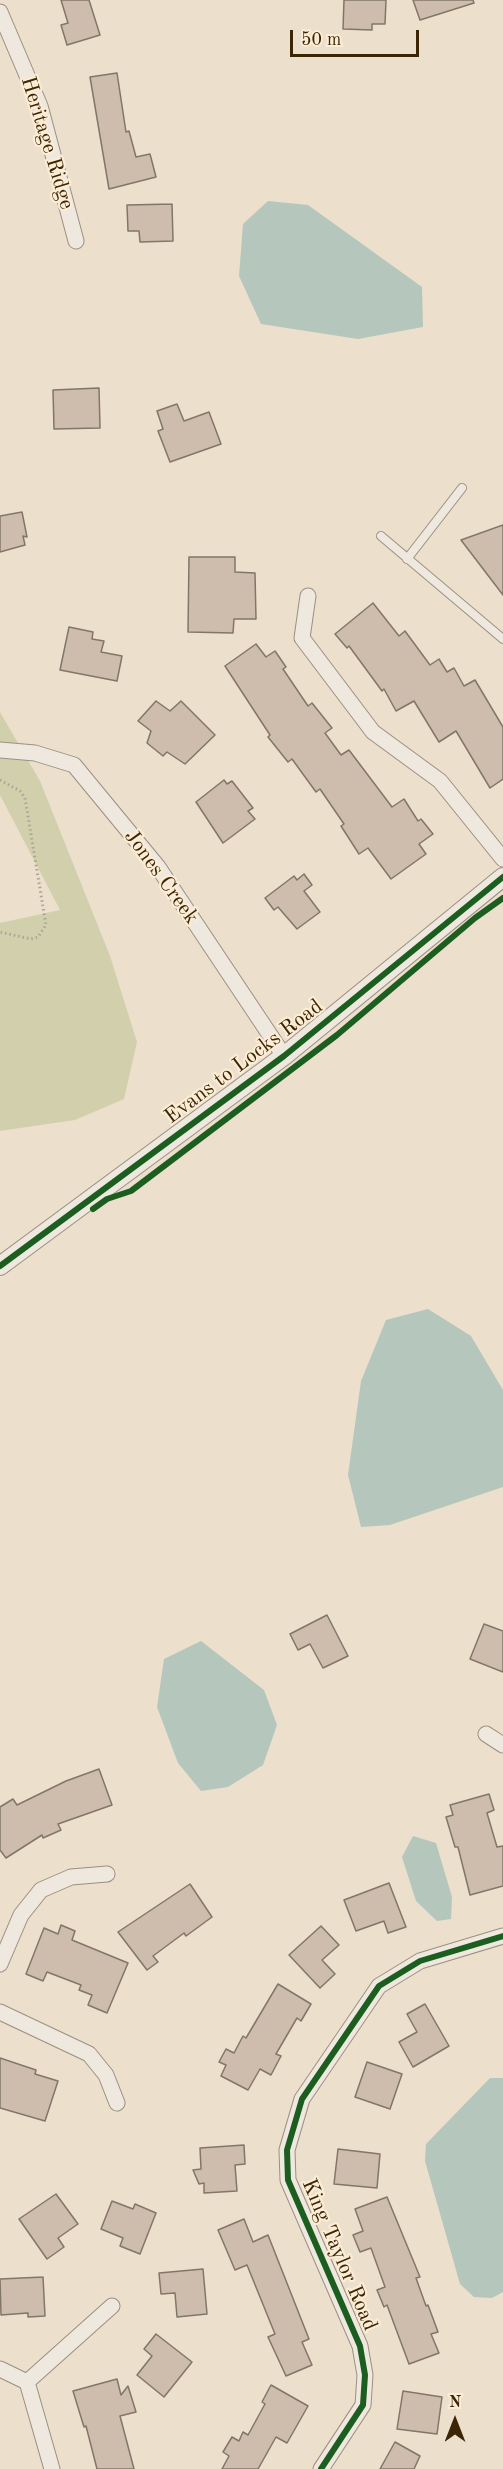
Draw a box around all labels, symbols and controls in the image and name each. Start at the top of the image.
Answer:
scale bar [293,18,422,56]
text: 50 m [301,31,341,49]
street label: Heritage Ridge [15,73,79,213]
street label: Jones Creek [118,825,204,929]
street label: Evans to Locks Road [160,994,328,1130]
street label: King Taylor Road [296,2175,382,2335]
north arrow [425,2391,485,2451]
text: N [449,2395,461,2411]

